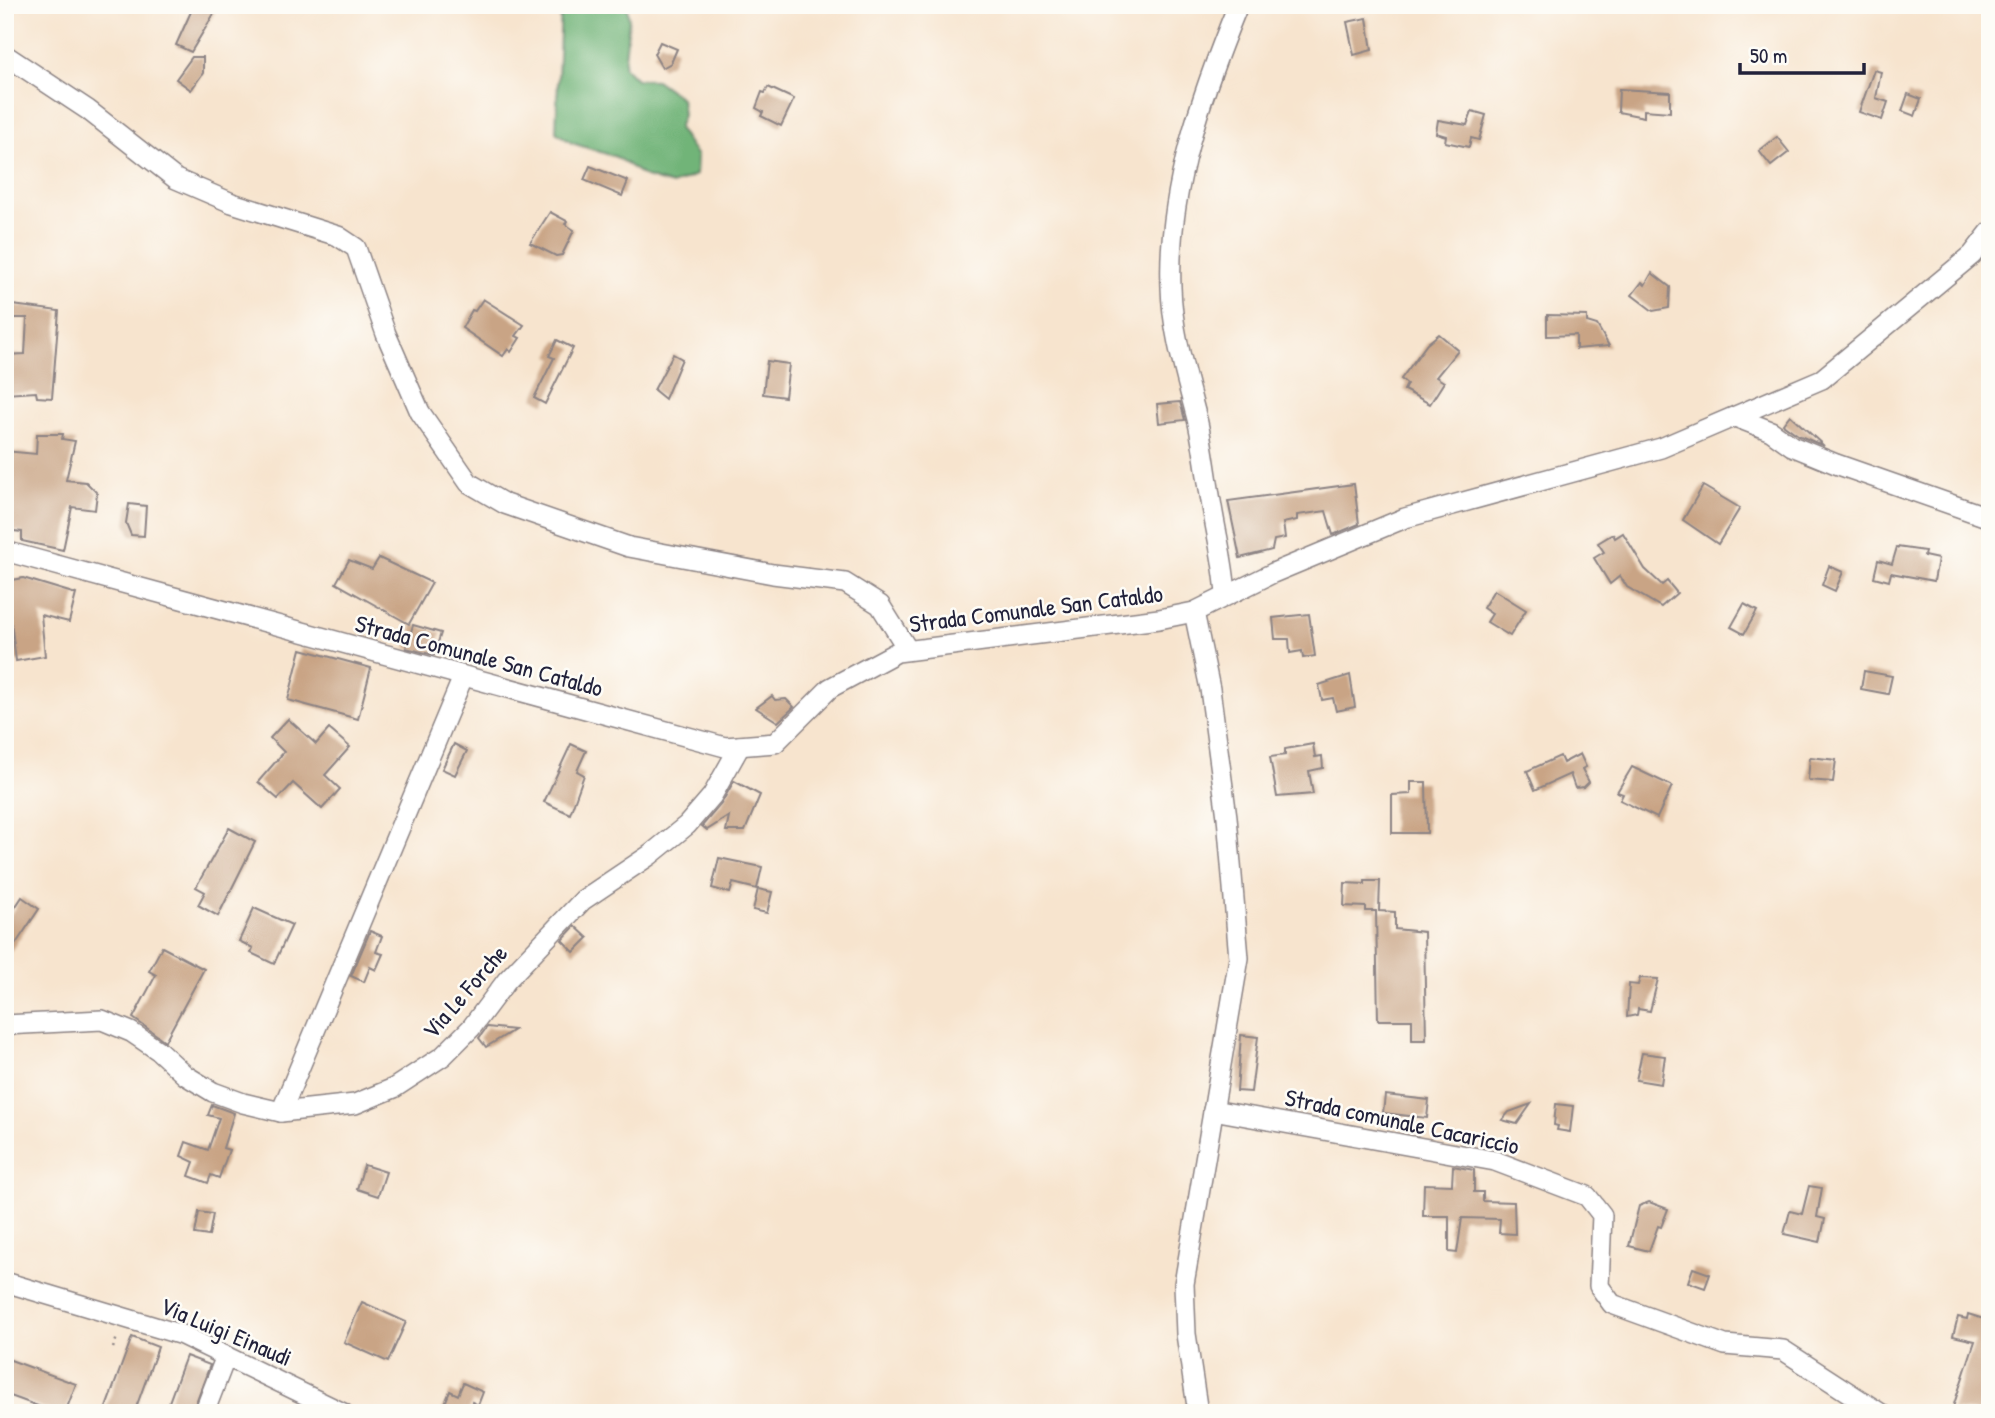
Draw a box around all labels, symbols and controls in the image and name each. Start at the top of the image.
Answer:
scale bar [1740,32,1864,76]
text: 50 m [1750,41,1787,70]
street label: Strada Comunale San Cataldo [907,577,1165,639]
street label: Strada Comunale San Cataldo [352,607,607,704]
street label: Via Le Forche [415,937,514,1045]
street label: Strada comunale Cacariccio [1282,1081,1522,1162]
street label: Via Luigi Einaudi [156,1289,297,1373]

